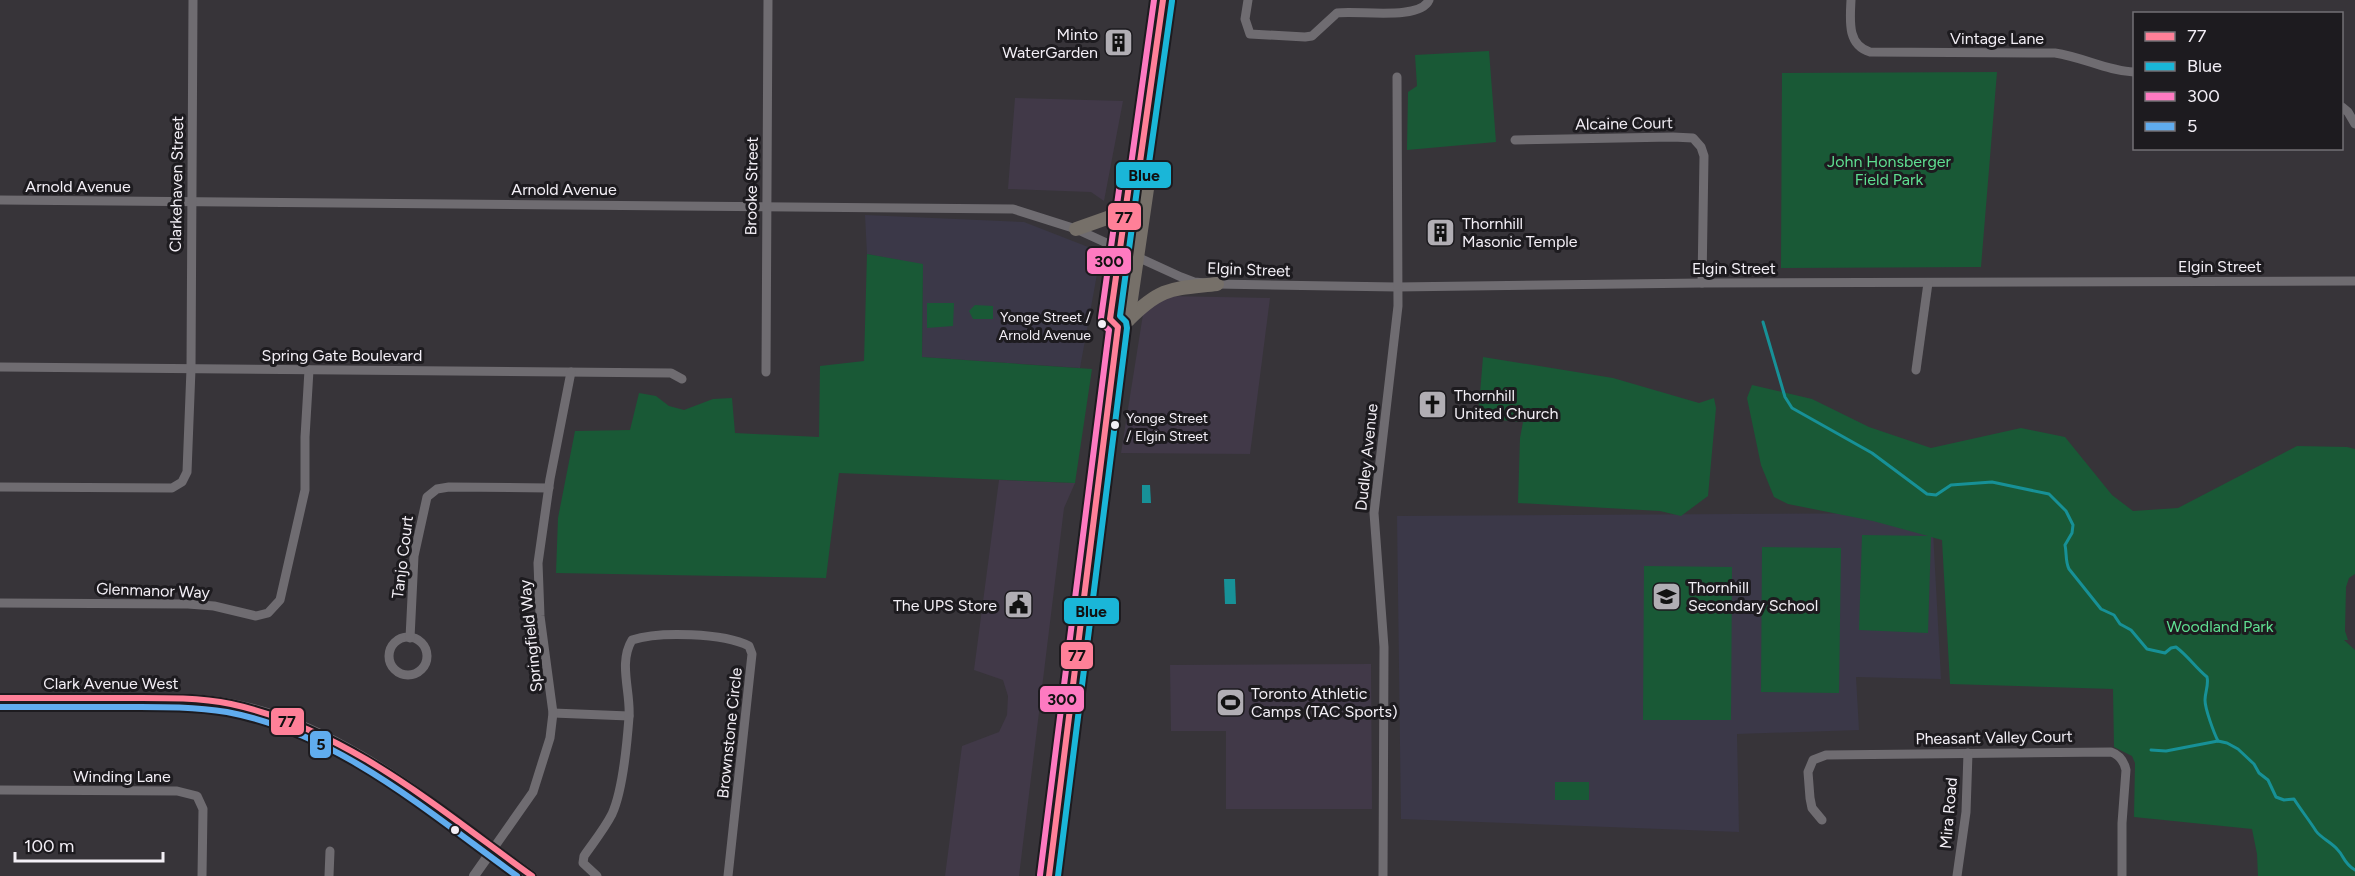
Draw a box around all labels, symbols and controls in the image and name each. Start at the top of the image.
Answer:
legend [2133,12,2343,150]
place label: Minto WaterGarden [1002,25,1098,62]
text: 77 [2187,25,2207,47]
building icon: Minto WaterGarden [1103,27,1135,59]
street label: Vintage Lane [1950,29,2044,48]
text: Blue [2187,55,2222,77]
text: 300 [2187,85,2220,107]
street label: Alcaine Court [1575,113,1673,134]
text: 5 [2187,115,2197,137]
street label: Clarkehaven Street [166,116,187,252]
street label: Brooke Street [741,136,762,236]
park label: John Honsberger Field Park [1827,152,1952,189]
line badge: Blue [1115,161,1172,189]
text: Blue [1128,166,1160,185]
street label: Arnold Avenue [25,177,131,196]
street label: Arnold Avenue [511,180,617,199]
line badge: 77 [1107,202,1142,231]
text: 77 [1115,208,1133,227]
place label: Thornhill Masonic Temple [1462,214,1578,251]
building icon: Thornhill Masonic Temple [1425,216,1457,248]
line badge: 300 [1086,247,1132,275]
text: 300 [1094,252,1124,271]
street label: Elgin Street [2178,257,2262,276]
street label: Elgin Street [1207,259,1291,280]
street label: Elgin Street [1692,259,1776,278]
place label: Yonge Street / Arnold Avenue [999,309,1092,344]
marker: Yonge Street / Arnold Avenue [1096,318,1108,330]
street label: Spring Gate Boulevard [262,346,422,365]
place label: Thornhill United Church [1454,386,1558,423]
church icon: Thornhill United Church [1417,388,1449,420]
street label: Dudley Avenue [1351,402,1382,512]
place label: Yonge Street / Elgin Street [1126,410,1208,445]
marker: Yonge Street / Elgin Street [1109,419,1121,431]
street label: Tanjo Court [388,514,417,600]
street label: Springfield Way [515,578,546,693]
place label: Thornhill Secondary School [1688,578,1818,615]
street label: Glenmanor Way [96,579,211,602]
school or university icon: Thornhill Secondary School [1651,580,1683,612]
public building icon: The UPS Store [1002,589,1034,621]
place label: The UPS Store [893,596,997,615]
line badge: Blue [1063,597,1120,625]
text: Blue [1075,602,1107,621]
park label: Woodland Park [2166,617,2274,636]
line badge: 77 [1060,641,1094,670]
text: 77 [1068,646,1086,665]
street label: Brownstone Circle [713,666,746,800]
street label: Clark Avenue West [43,674,179,693]
place label: Toronto Athletic Camps (TAC Sports) [1251,684,1398,721]
line badge: 300 [1039,685,1085,713]
sports icon: Toronto Athletic Camps (TAC Sports) [1214,686,1246,718]
text: 300 [1047,690,1077,709]
line badge: 77 [270,707,305,736]
text: 77 [278,712,296,731]
street label: Pheasant Valley Court [1915,727,2073,748]
line badge: 5 [309,730,332,759]
text: 5 [316,735,326,754]
street label: Winding Lane [73,767,171,786]
street label: Mira Road [1936,777,1961,850]
unlabelled marker [449,824,461,836]
scale bar [15,825,164,863]
text: 100 m [24,835,74,857]

